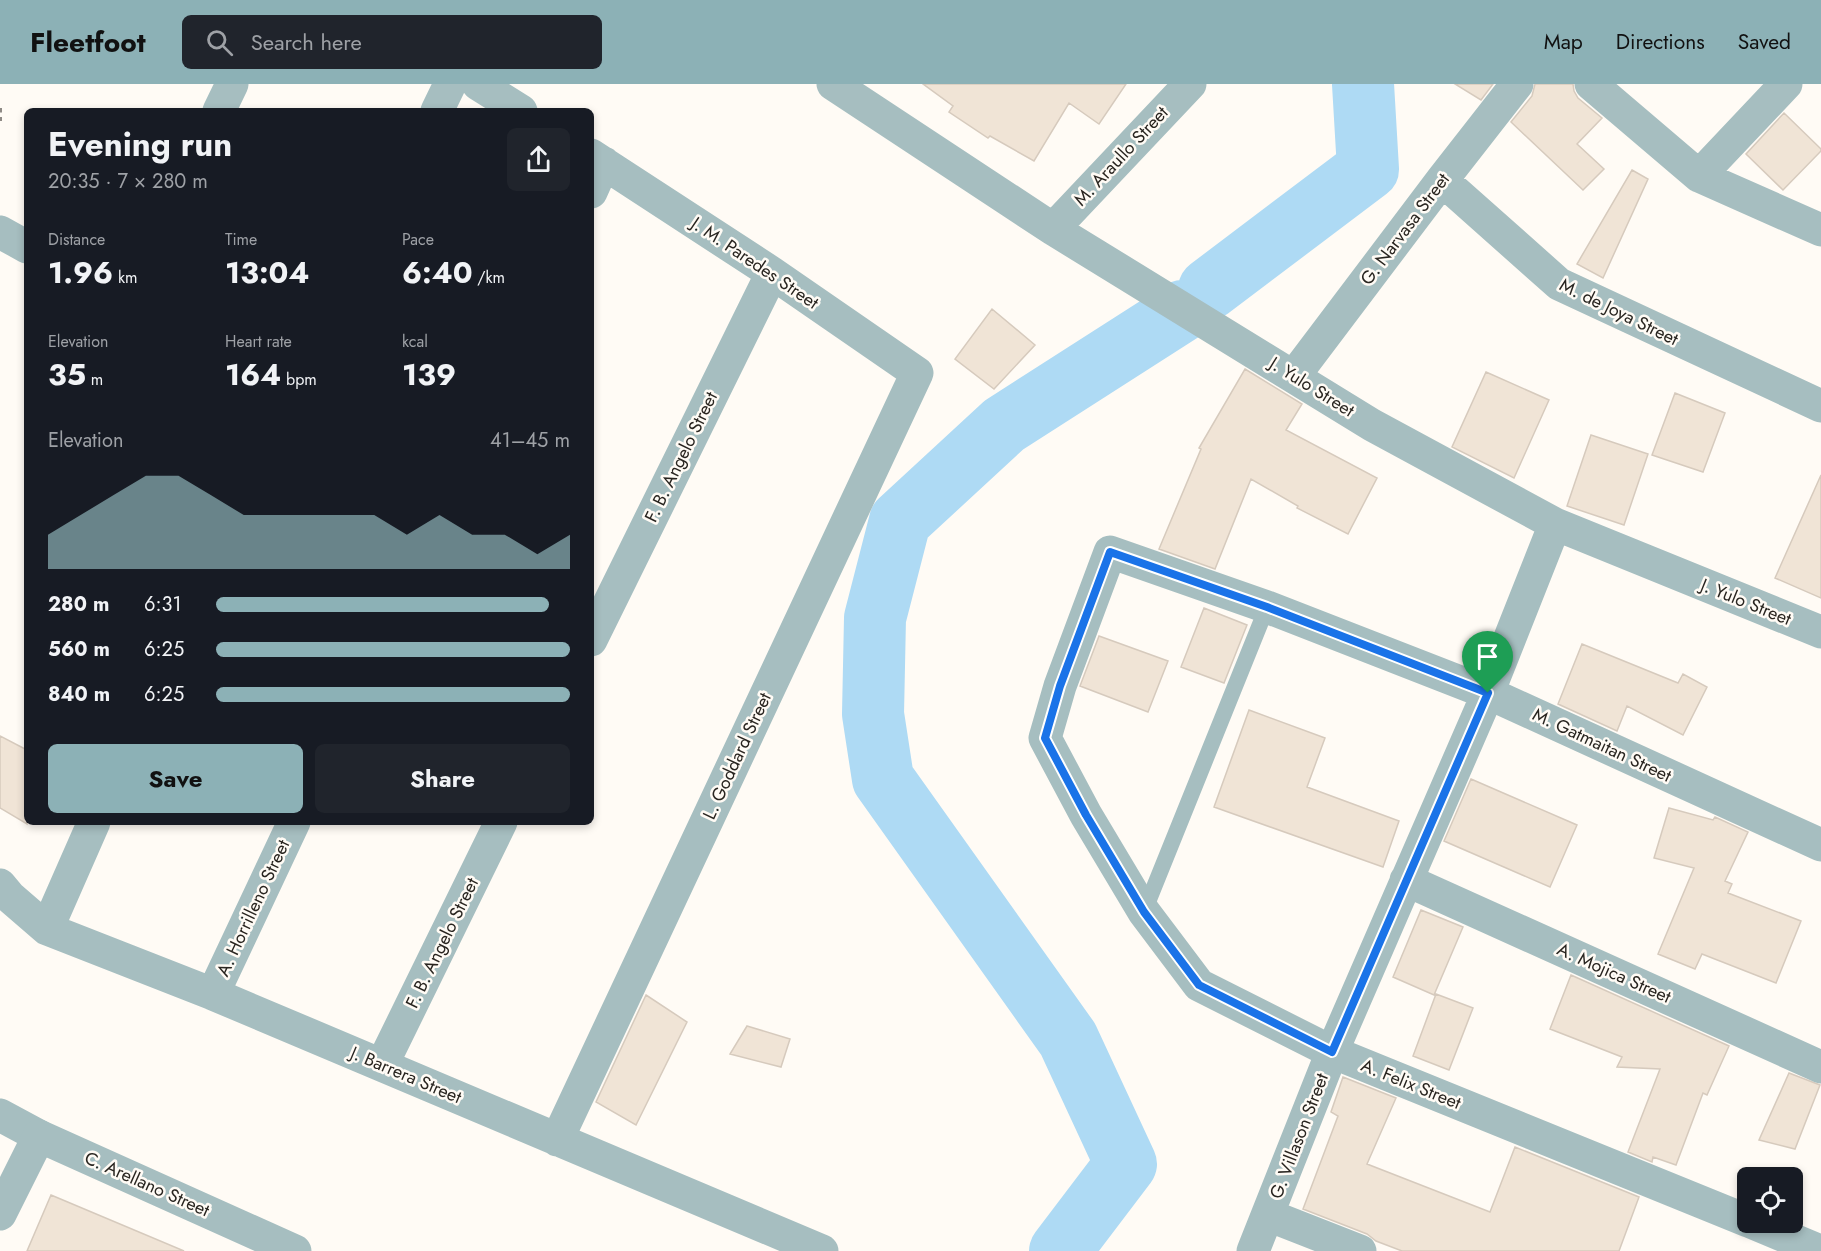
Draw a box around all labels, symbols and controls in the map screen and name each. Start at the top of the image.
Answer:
search box [182,15,602,69]
text: Fleetfoot [30,22,146,63]
icon: search [203,26,236,59]
text: Search here [251,26,362,58]
text: Map [1544,27,1583,57]
text: Directions [1616,27,1705,57]
text: Saved [1738,27,1791,57]
street label: M. Araullo Street [1068,100,1175,212]
text: Evening run [48,121,232,168]
button: share [507,128,570,191]
text: 20:35 · 7 × 280 m [48,167,208,196]
street label: G. Narvasa Street [1354,167,1456,290]
street label: J. M. Paredes Street [684,210,825,316]
text: Distance [48,228,105,251]
text: Time [225,228,257,251]
text: Pace [402,228,434,251]
text: 1.96 [48,251,113,294]
text: 13:04 [225,251,309,294]
text: 6:40 [402,251,473,294]
text: km [113,266,137,289]
text: /km [473,266,505,289]
street label: M. de Joya Street [1555,272,1683,352]
text: Elevation [48,330,108,353]
text: Heart rate [225,330,292,353]
text: kcal [402,330,428,353]
street label: J. Yulo Street [1263,350,1360,424]
text: 35 [48,353,86,396]
text: 164 [225,353,281,396]
text: 139 [402,353,456,396]
text: m [86,368,103,391]
text: bpm [281,368,317,391]
street label: F. B. Angelo Street [638,387,724,527]
text: Elevation [48,426,123,455]
text: 41–45 m [490,426,570,455]
street label: J. Yulo Street [1695,571,1796,632]
text: 280 m [48,590,109,619]
text: 6:31 [144,590,181,619]
pin [1462,631,1513,693]
text: 560 m [48,635,110,664]
text: 6:25 [144,635,184,664]
icon: arrive [1471,640,1504,673]
text: 840 m [48,680,110,709]
text: 6:25 [144,680,184,709]
street label: L. Goddard Street [696,688,778,824]
street label: M. Gatmaitan Street [1528,701,1676,789]
button: Save [48,744,303,813]
button: Share [315,744,570,813]
street label: A. Horrilleno Street [210,835,296,981]
street label: F. B. Angelo Street [399,873,485,1013]
street label: A. Mojica Street [1553,936,1676,1010]
street label: J. Barrera Street [345,1039,466,1110]
street label: A. Felix Street [1357,1052,1465,1116]
street label: G. Villason Street [1263,1069,1335,1203]
street label: C. Arellano Street [80,1145,214,1223]
map controls [1737,1167,1803,1233]
button: locate [1737,1167,1803,1233]

